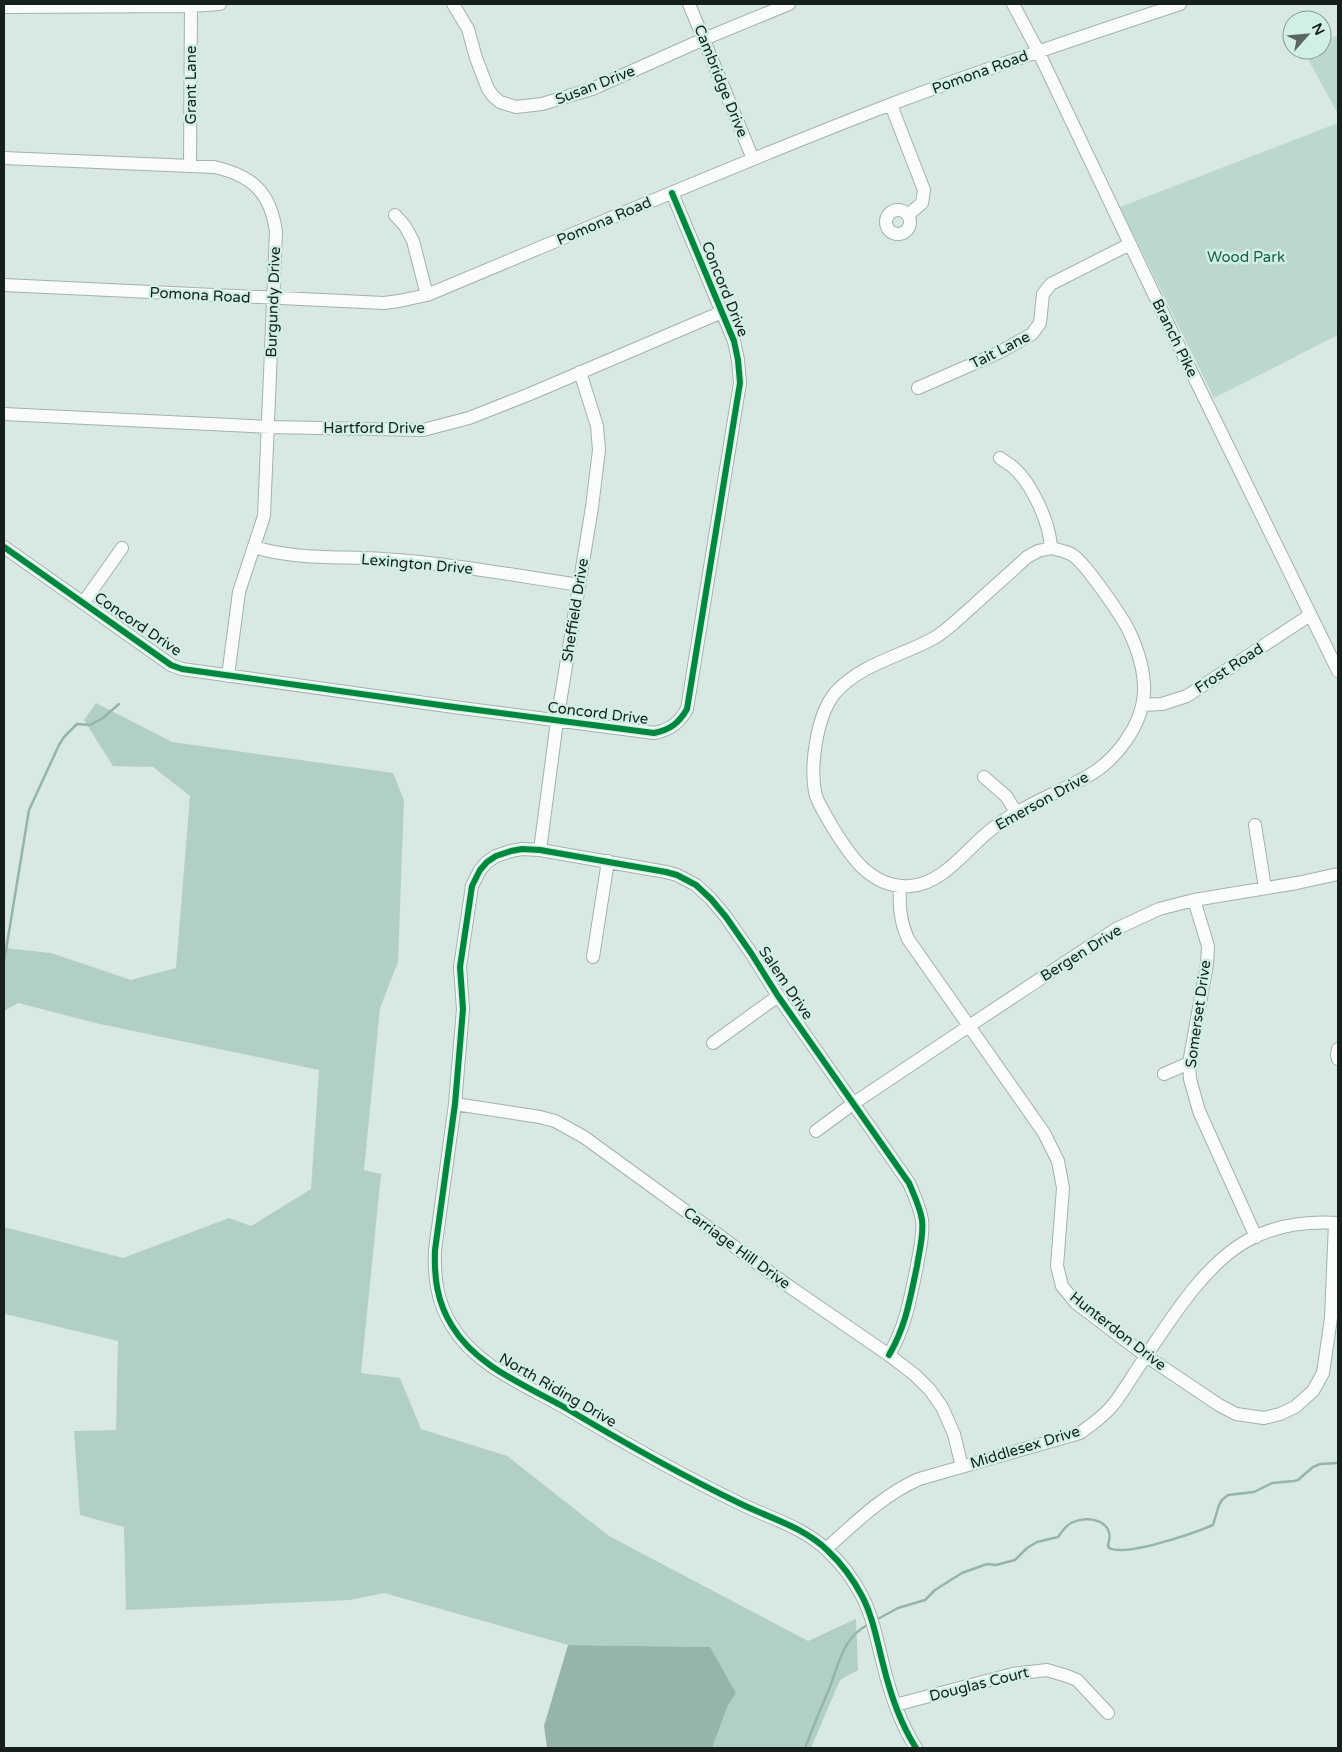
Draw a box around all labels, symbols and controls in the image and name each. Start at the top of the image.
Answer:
north arrow [1282,10,1332,60]
text: N [1308,20,1328,38]
street label: Cambridge Drive [690,22,752,140]
street label: Grant Lane [182,46,200,124]
street label: Pomona Road [929,46,1031,98]
street label: Susan Drive [553,62,637,108]
street label: Pomona Road [554,193,654,249]
street label: Concord Drive [698,239,752,339]
street label: Burgundy Drive [262,246,284,358]
park label: Wood Park [1207,248,1285,266]
street label: Pomona Road [149,283,251,307]
street label: Branch Pike [1148,296,1202,380]
street label: Tait Lane [967,327,1033,373]
street label: Hartford Drive [323,419,425,437]
street label: Lexington Drive [360,550,474,578]
street label: Sheffield Drive [558,557,592,663]
street label: Concord Drive [91,588,185,660]
street label: Frost Road [1191,639,1267,697]
street label: Concord Drive [547,698,649,728]
street label: Emerson Drive [992,768,1092,834]
street label: Bergen Drive [1037,921,1125,985]
street label: Salem Drive [755,943,817,1023]
street label: Somerset Drive [1182,959,1214,1069]
street label: Carriage Hill Drive [680,1203,794,1293]
street label: Hunterdon Drive [1066,1288,1170,1374]
street label: North Riding Drive [496,1349,620,1431]
street label: Middlesex Drive [968,1422,1082,1472]
street label: Douglas Court [927,1663,1031,1705]

